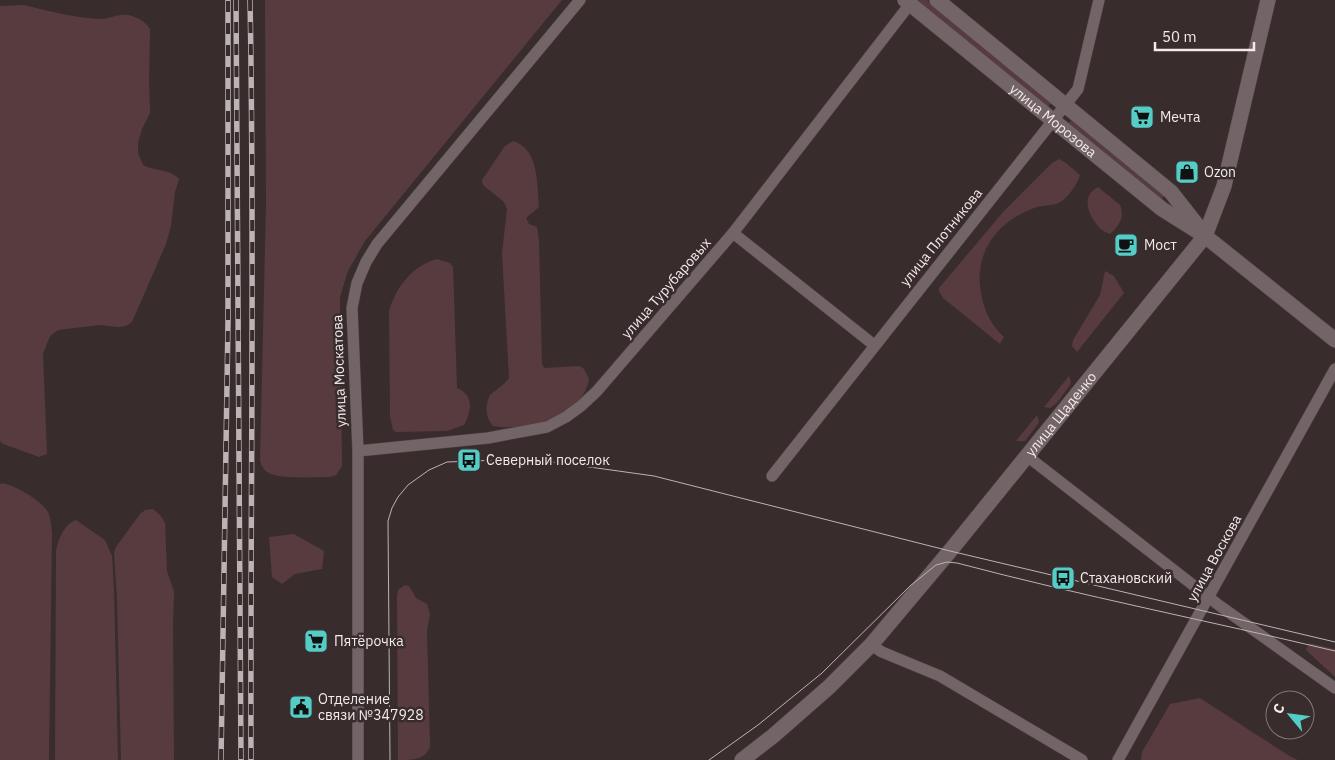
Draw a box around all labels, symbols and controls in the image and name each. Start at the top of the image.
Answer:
scale bar [1155,20,1254,52]
text: 50 m [1162,27,1197,46]
street label: улица Морозова [1006,80,1101,162]
supermarket icon: Мечта [1129,104,1155,130]
place label: Мечта [1160,108,1201,126]
shop icon: Ozon [1174,159,1200,185]
place label: Ozon [1204,163,1236,181]
street label: улица Плотникова [896,184,986,290]
cafe icon: Мост [1113,232,1139,258]
street label: улица Турубаровых [617,234,715,342]
place label: Мост [1144,236,1177,254]
street label: улица Москатова [328,314,350,428]
street label: улица Щаденко [1021,368,1100,460]
bus stop icon: Северный поселок [456,447,482,473]
place label: Северный поселок [486,451,610,469]
street label: улица Воскова [1183,511,1246,605]
bus stop icon: Стахановский [1050,565,1076,591]
place label: Стахановский [1080,569,1172,587]
supermarket icon: Пятёрочка [303,628,329,654]
place label: Пятёрочка [334,632,404,650]
place label: Отделение связи №347928 [318,690,424,724]
north arrow [1265,690,1315,740]
public building icon: Отделение связи №347928 [288,694,314,720]
text: С [1269,700,1289,717]

